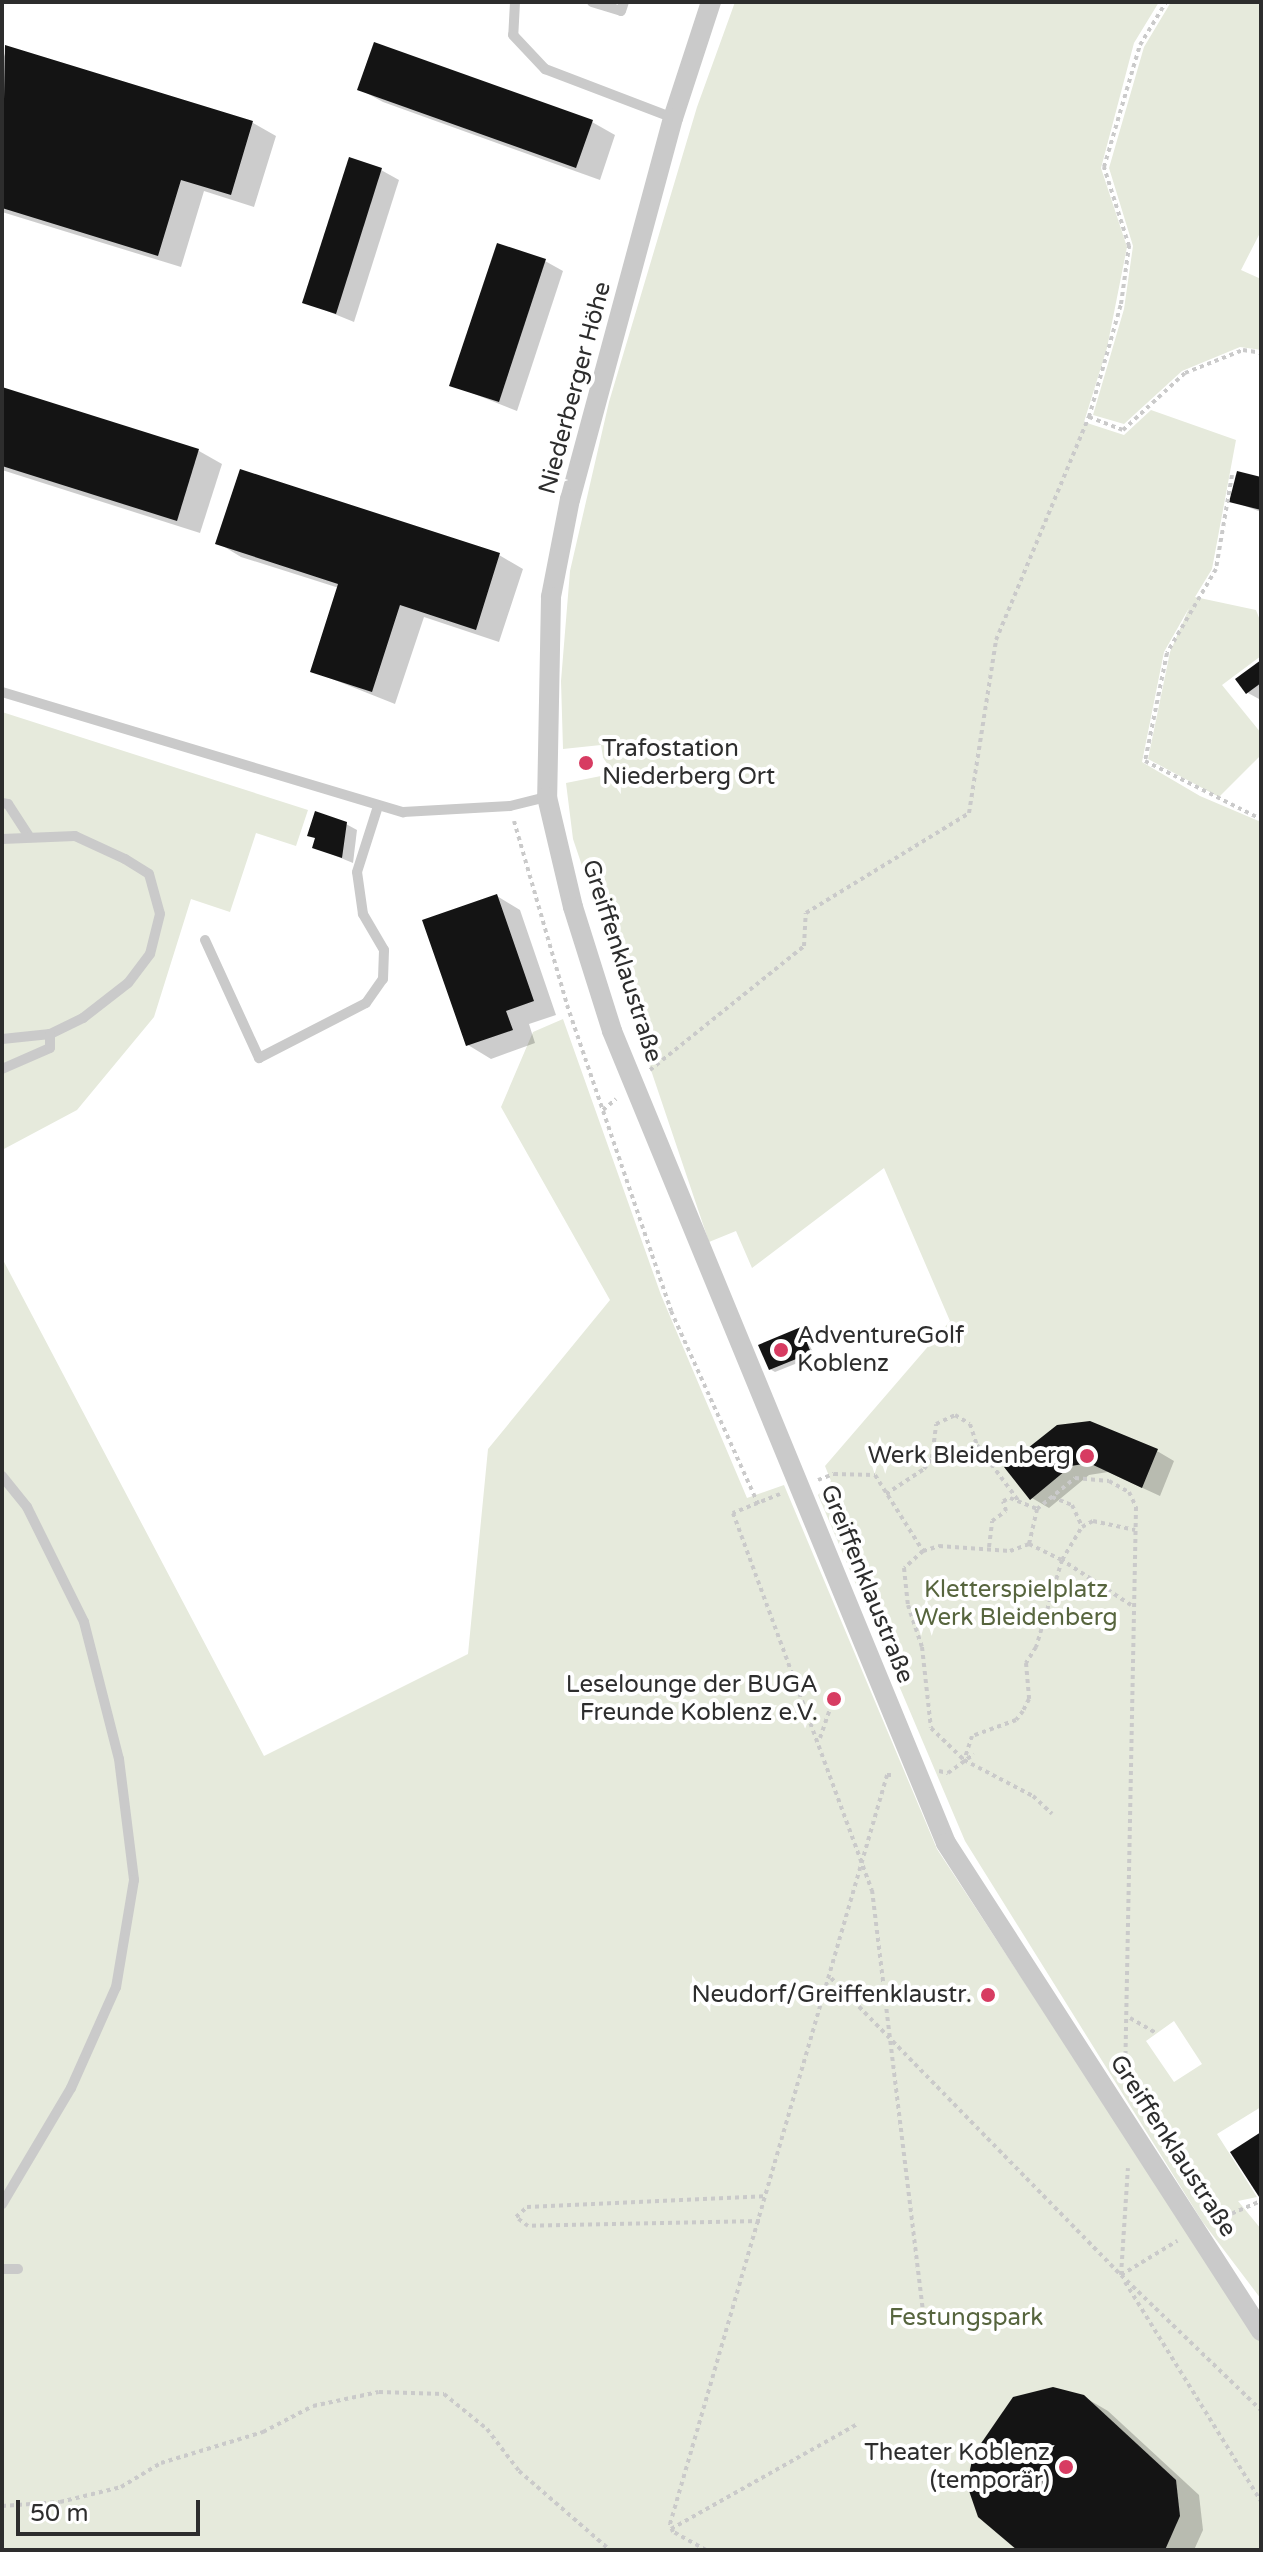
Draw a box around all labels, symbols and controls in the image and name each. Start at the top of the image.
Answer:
street label: Niederberger Höhe [533,279,617,497]
place label: Trafostation Niederberg Ort [602,735,775,791]
marker: Trafostation Niederberg Ort [577,754,595,772]
street label: Greiffenklaustraße [576,856,668,1066]
place label: AdventureGolf Koblenz [797,1322,964,1378]
marker: AdventureGolf Koblenz [772,1341,790,1359]
place label: Werk Bleidenberg [868,1442,1071,1470]
marker: Werk Bleidenberg [1078,1447,1096,1465]
street label: Greiffenklaustraße [814,1481,920,1687]
park label: Kletterspielplatz Werk Bleidenberg [914,1576,1118,1632]
place label: Leselounge der BUGA Freunde Koblenz e.V. [566,1671,818,1727]
marker: Leselounge der BUGA Freunde Koblenz e.V. [825,1690,843,1708]
place label: Neudorf/Greiffenklaustr. [692,1981,972,2009]
marker: Neudorf/Greiffenklaustr. [979,1986,997,2004]
street label: Greiffenklaustraße [1103,2050,1243,2242]
park label: Festungspark [889,2304,1043,2332]
place label: Theater Koblenz (temporär) [864,2439,1050,2495]
marker: Theater Koblenz (temporär) [1057,2458,1075,2476]
scale bar [20,2484,204,2534]
text: 50 m [30,2499,88,2528]

